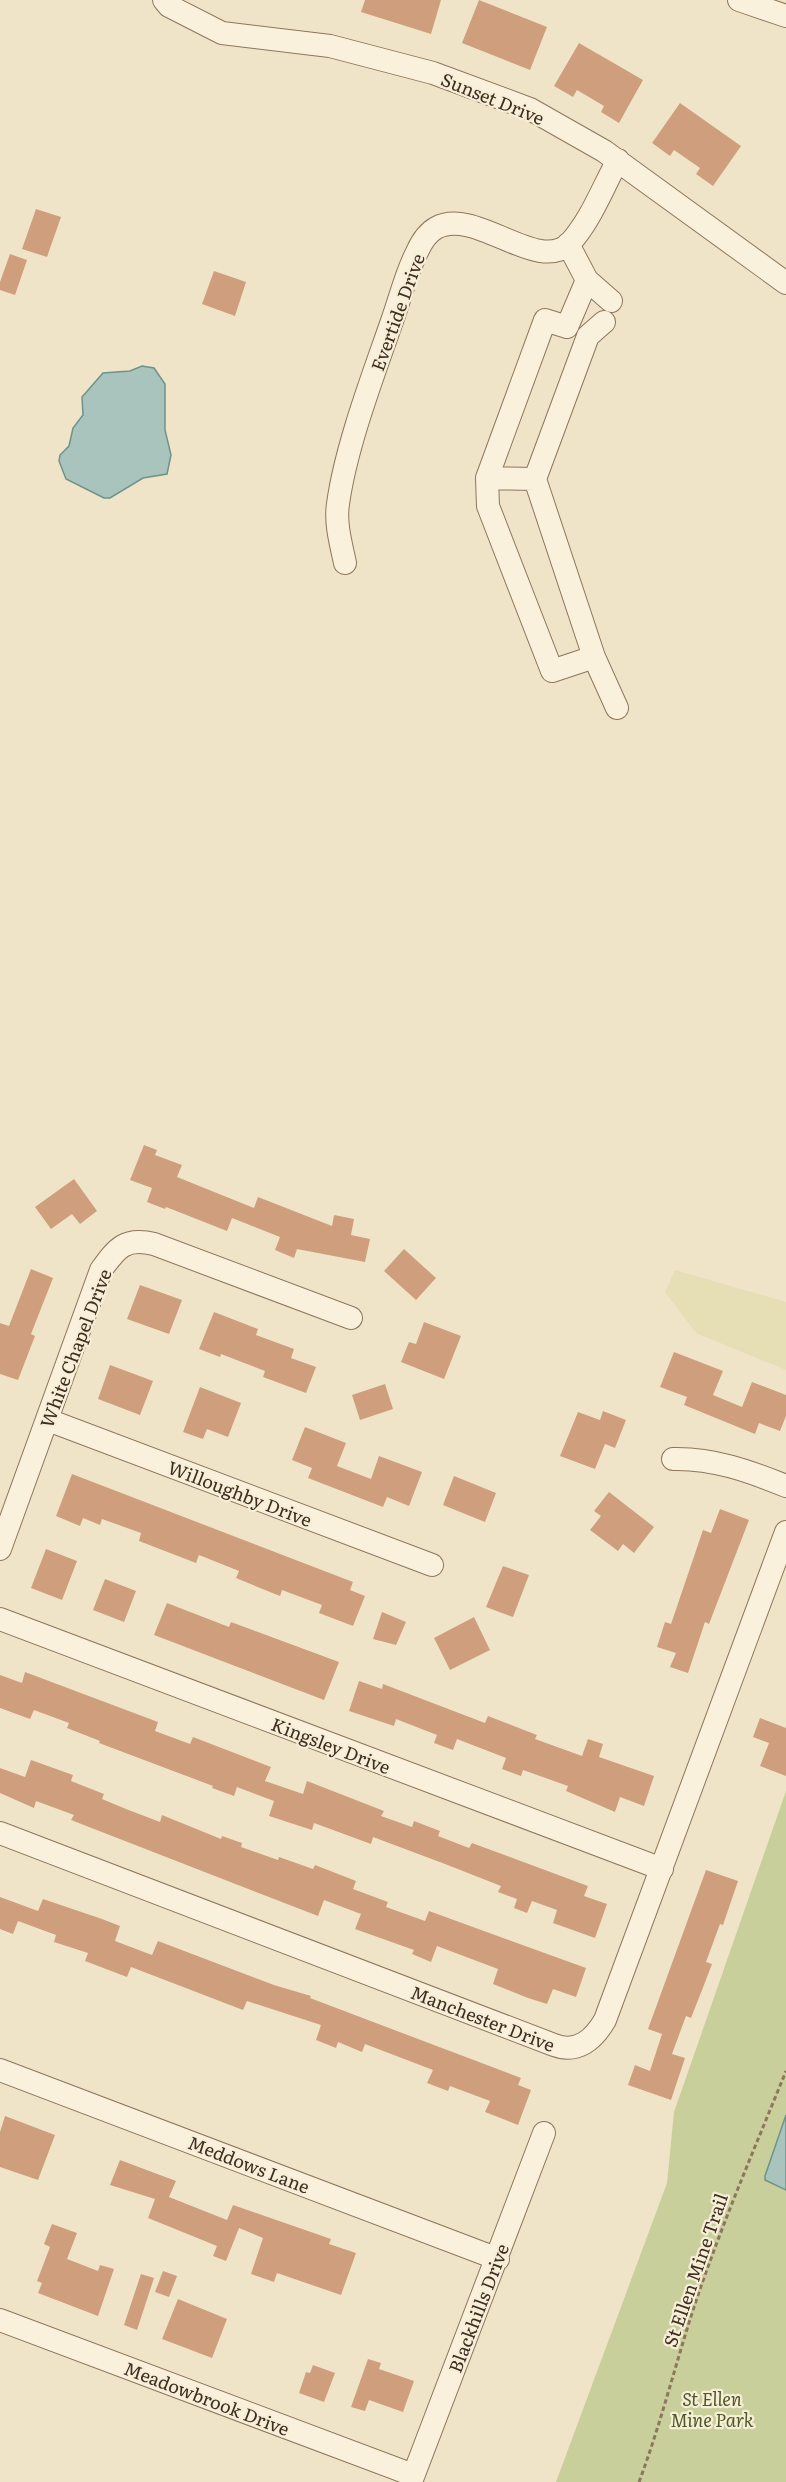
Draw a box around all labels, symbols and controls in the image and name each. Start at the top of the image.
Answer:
street label: Sunset Drive [437,65,549,131]
street label: Evertide Drive [363,249,431,375]
street label: White Chapel Drive [32,1265,118,1431]
street label: Willoughby Drive [164,1453,316,1533]
street label: Kingsley Drive [268,1710,394,1780]
street label: Manchester Drive [407,1978,559,2058]
street label: Meddows Lane [184,2128,314,2200]
street label: St Ellen Mine Trail [656,2189,734,2351]
street label: Blackhills Drive [441,2240,515,2376]
street label: Meadowbrook Drive [120,2354,294,2442]
park label: St Ellen Mine Park [670,2385,754,2433]

